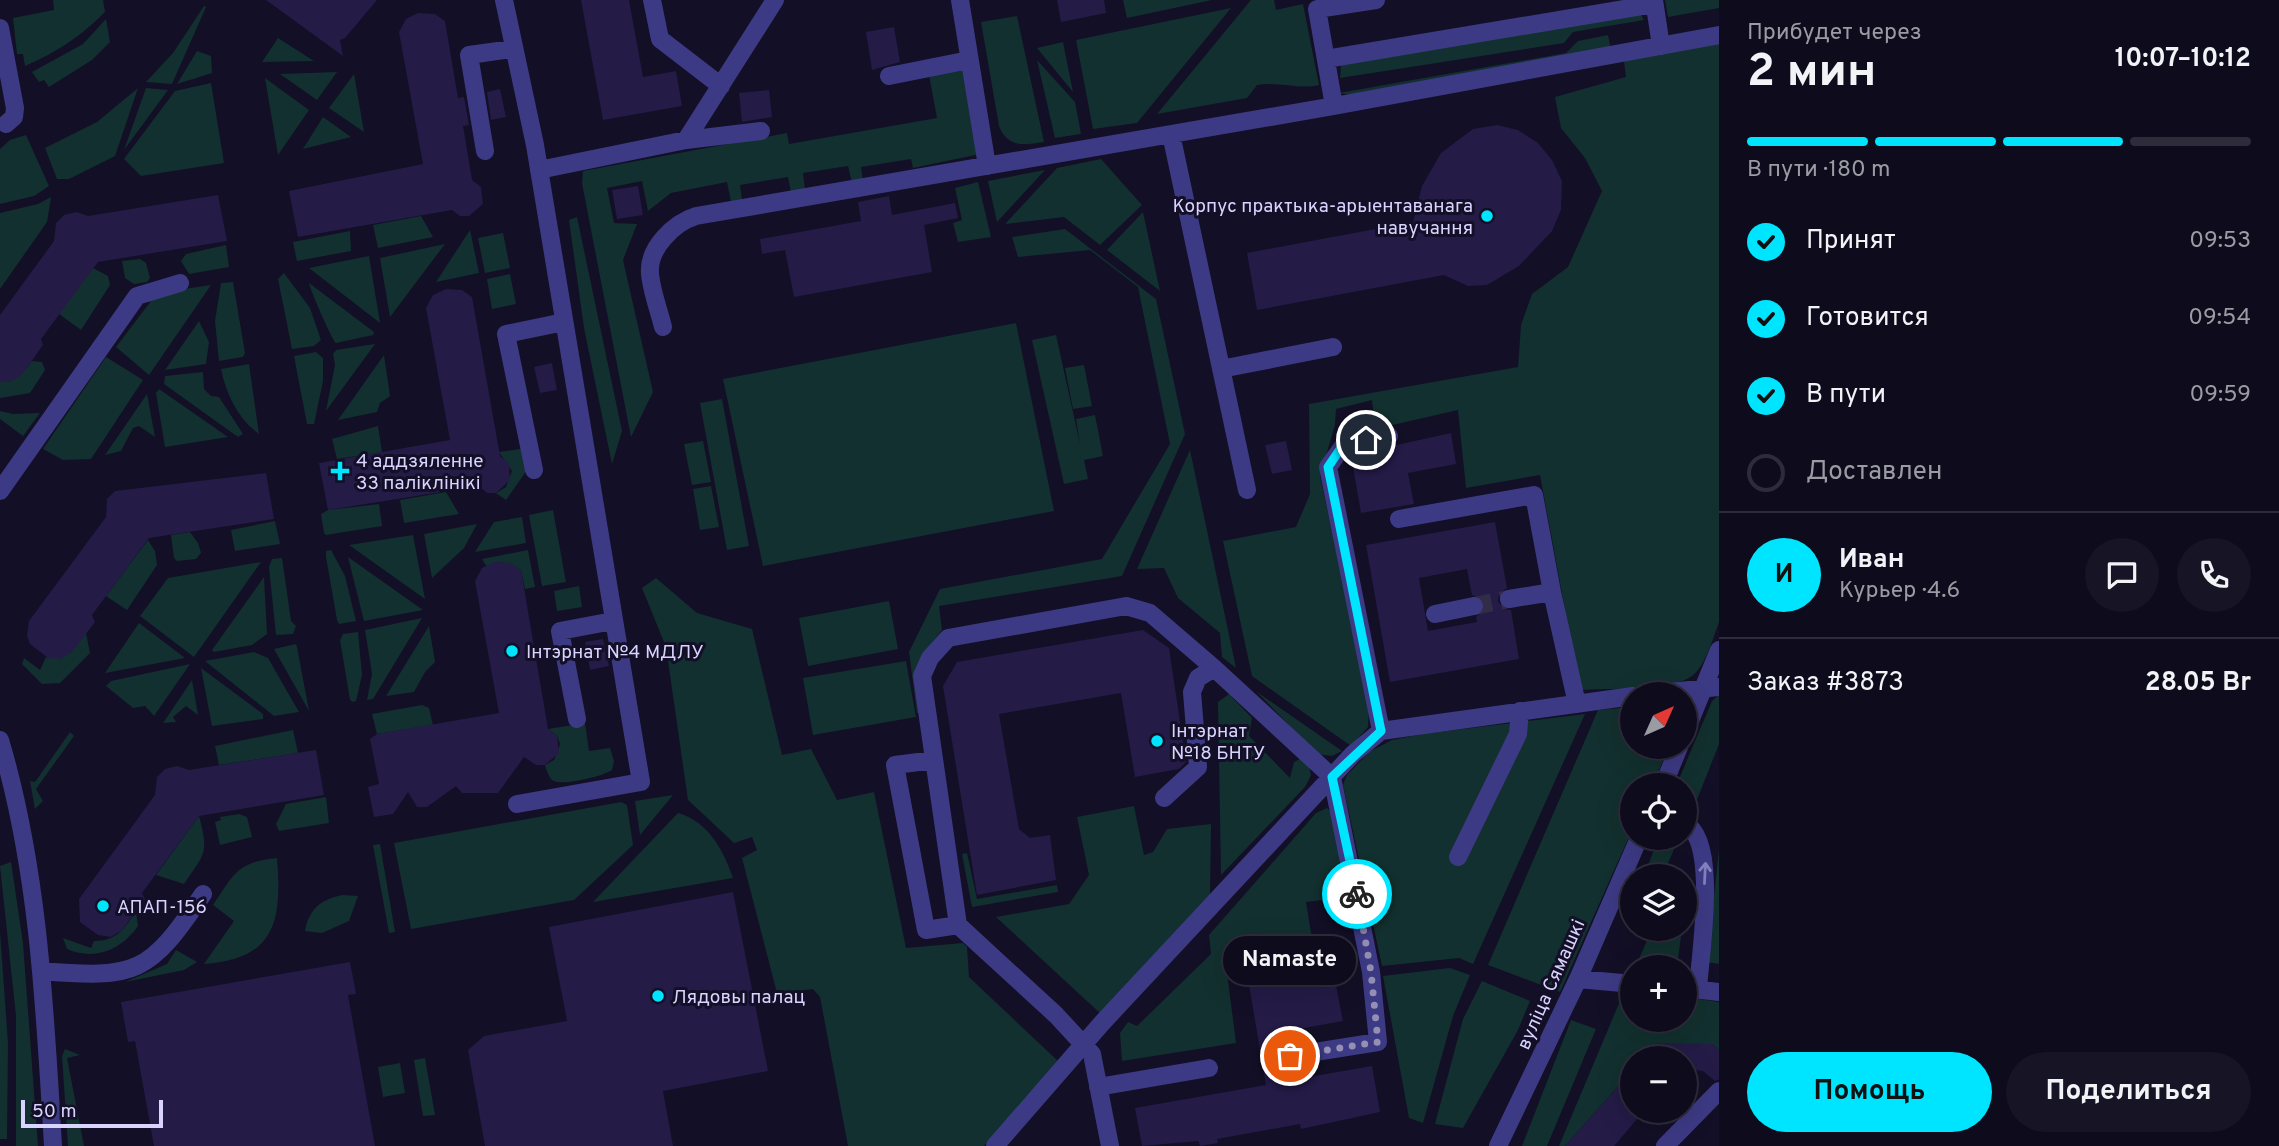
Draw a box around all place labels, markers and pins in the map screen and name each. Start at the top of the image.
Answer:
place label: Корпус практыка-арыентаванага навучання [1173,195,1473,241]
marker: Корпус практыка-арыентаванага навучання [1479,208,1495,224]
pin [1336,410,1396,470]
place label: 4 аддзяленне 33 паліклінікі [356,450,484,496]
marker: 4 аддзяленне 33 паліклінікі [330,461,350,481]
place label: Інтэрнат №4 МДЛУ [526,641,704,665]
marker: Інтэрнат №4 МДЛУ [504,643,520,659]
place label: Інтэрнат №18 БНТУ [1171,720,1265,766]
marker: Інтэрнат №18 БНТУ [1149,733,1165,749]
place label: АПАП-156 [117,896,207,920]
marker: АПАП-156 [95,898,111,914]
callout: Namaste [1224,937,1356,986]
place label: Лядовы палац [672,986,806,1010]
marker: Лядовы палац [650,988,666,1004]
pin [1260,1026,1320,1086]

